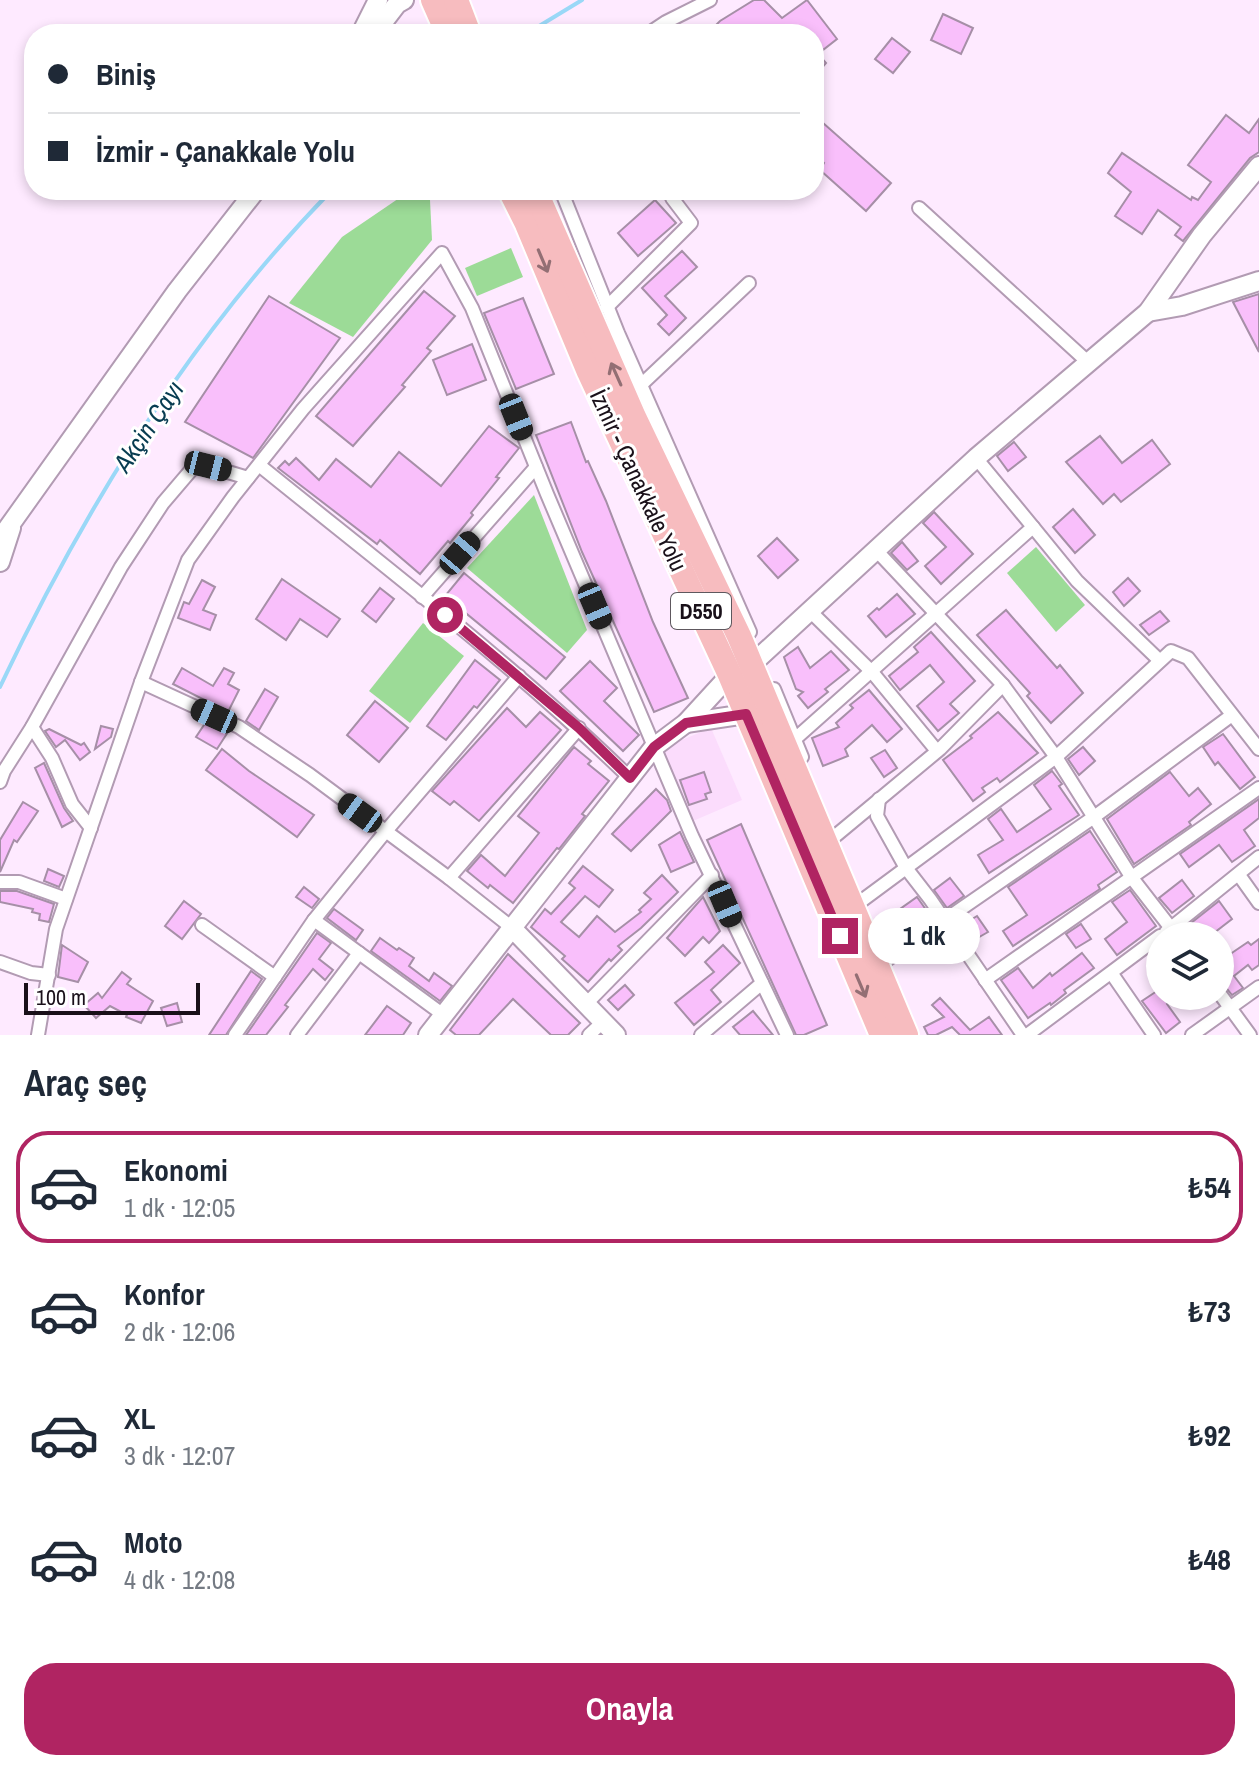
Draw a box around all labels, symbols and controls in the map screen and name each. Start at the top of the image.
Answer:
text: Biniş [96,54,156,94]
text: İzmir - Çanakkale Yolu [96,131,355,171]
one-way arrow [536,248,551,273]
one-way arrow [607,362,622,387]
water label: Akçin Çayı [104,373,191,479]
street label: İzmir - Çanakkale Yolu [583,384,695,576]
car [496,390,536,444]
car [182,449,234,483]
car [435,527,485,579]
car [575,579,615,633]
road number: D550 [671,593,731,629]
route start [427,597,463,633]
car [187,695,241,737]
car [334,789,386,837]
car [705,877,745,931]
callout: 1 dk [868,908,980,964]
route end [822,918,858,954]
text: 1 dk [903,918,945,953]
map controls [1146,922,1234,1010]
button: layers [1146,922,1234,1010]
one-way arrow [855,973,870,998]
scale bar [24,979,200,1015]
text: 100 m [36,982,86,1012]
text: Araç seç [24,1059,147,1107]
text: Ekonomi [124,1150,228,1190]
icon: car [28,1151,100,1223]
text: ₺54 [1189,1167,1231,1207]
text: 1 dk · 12:05 [124,1190,235,1225]
text: Konfor [124,1274,205,1314]
icon: car [28,1275,100,1347]
text: ₺73 [1189,1291,1231,1331]
text: 2 dk · 12:06 [124,1314,235,1349]
text: XL [124,1398,155,1438]
icon: car [28,1399,100,1471]
text: ₺92 [1189,1415,1231,1455]
text: 3 dk · 12:07 [124,1438,235,1473]
text: Moto [124,1522,183,1562]
icon: car [28,1523,100,1595]
text: ₺48 [1189,1539,1231,1579]
text: 4 dk · 12:08 [124,1562,235,1597]
button: Onayla [24,1663,1235,1755]

